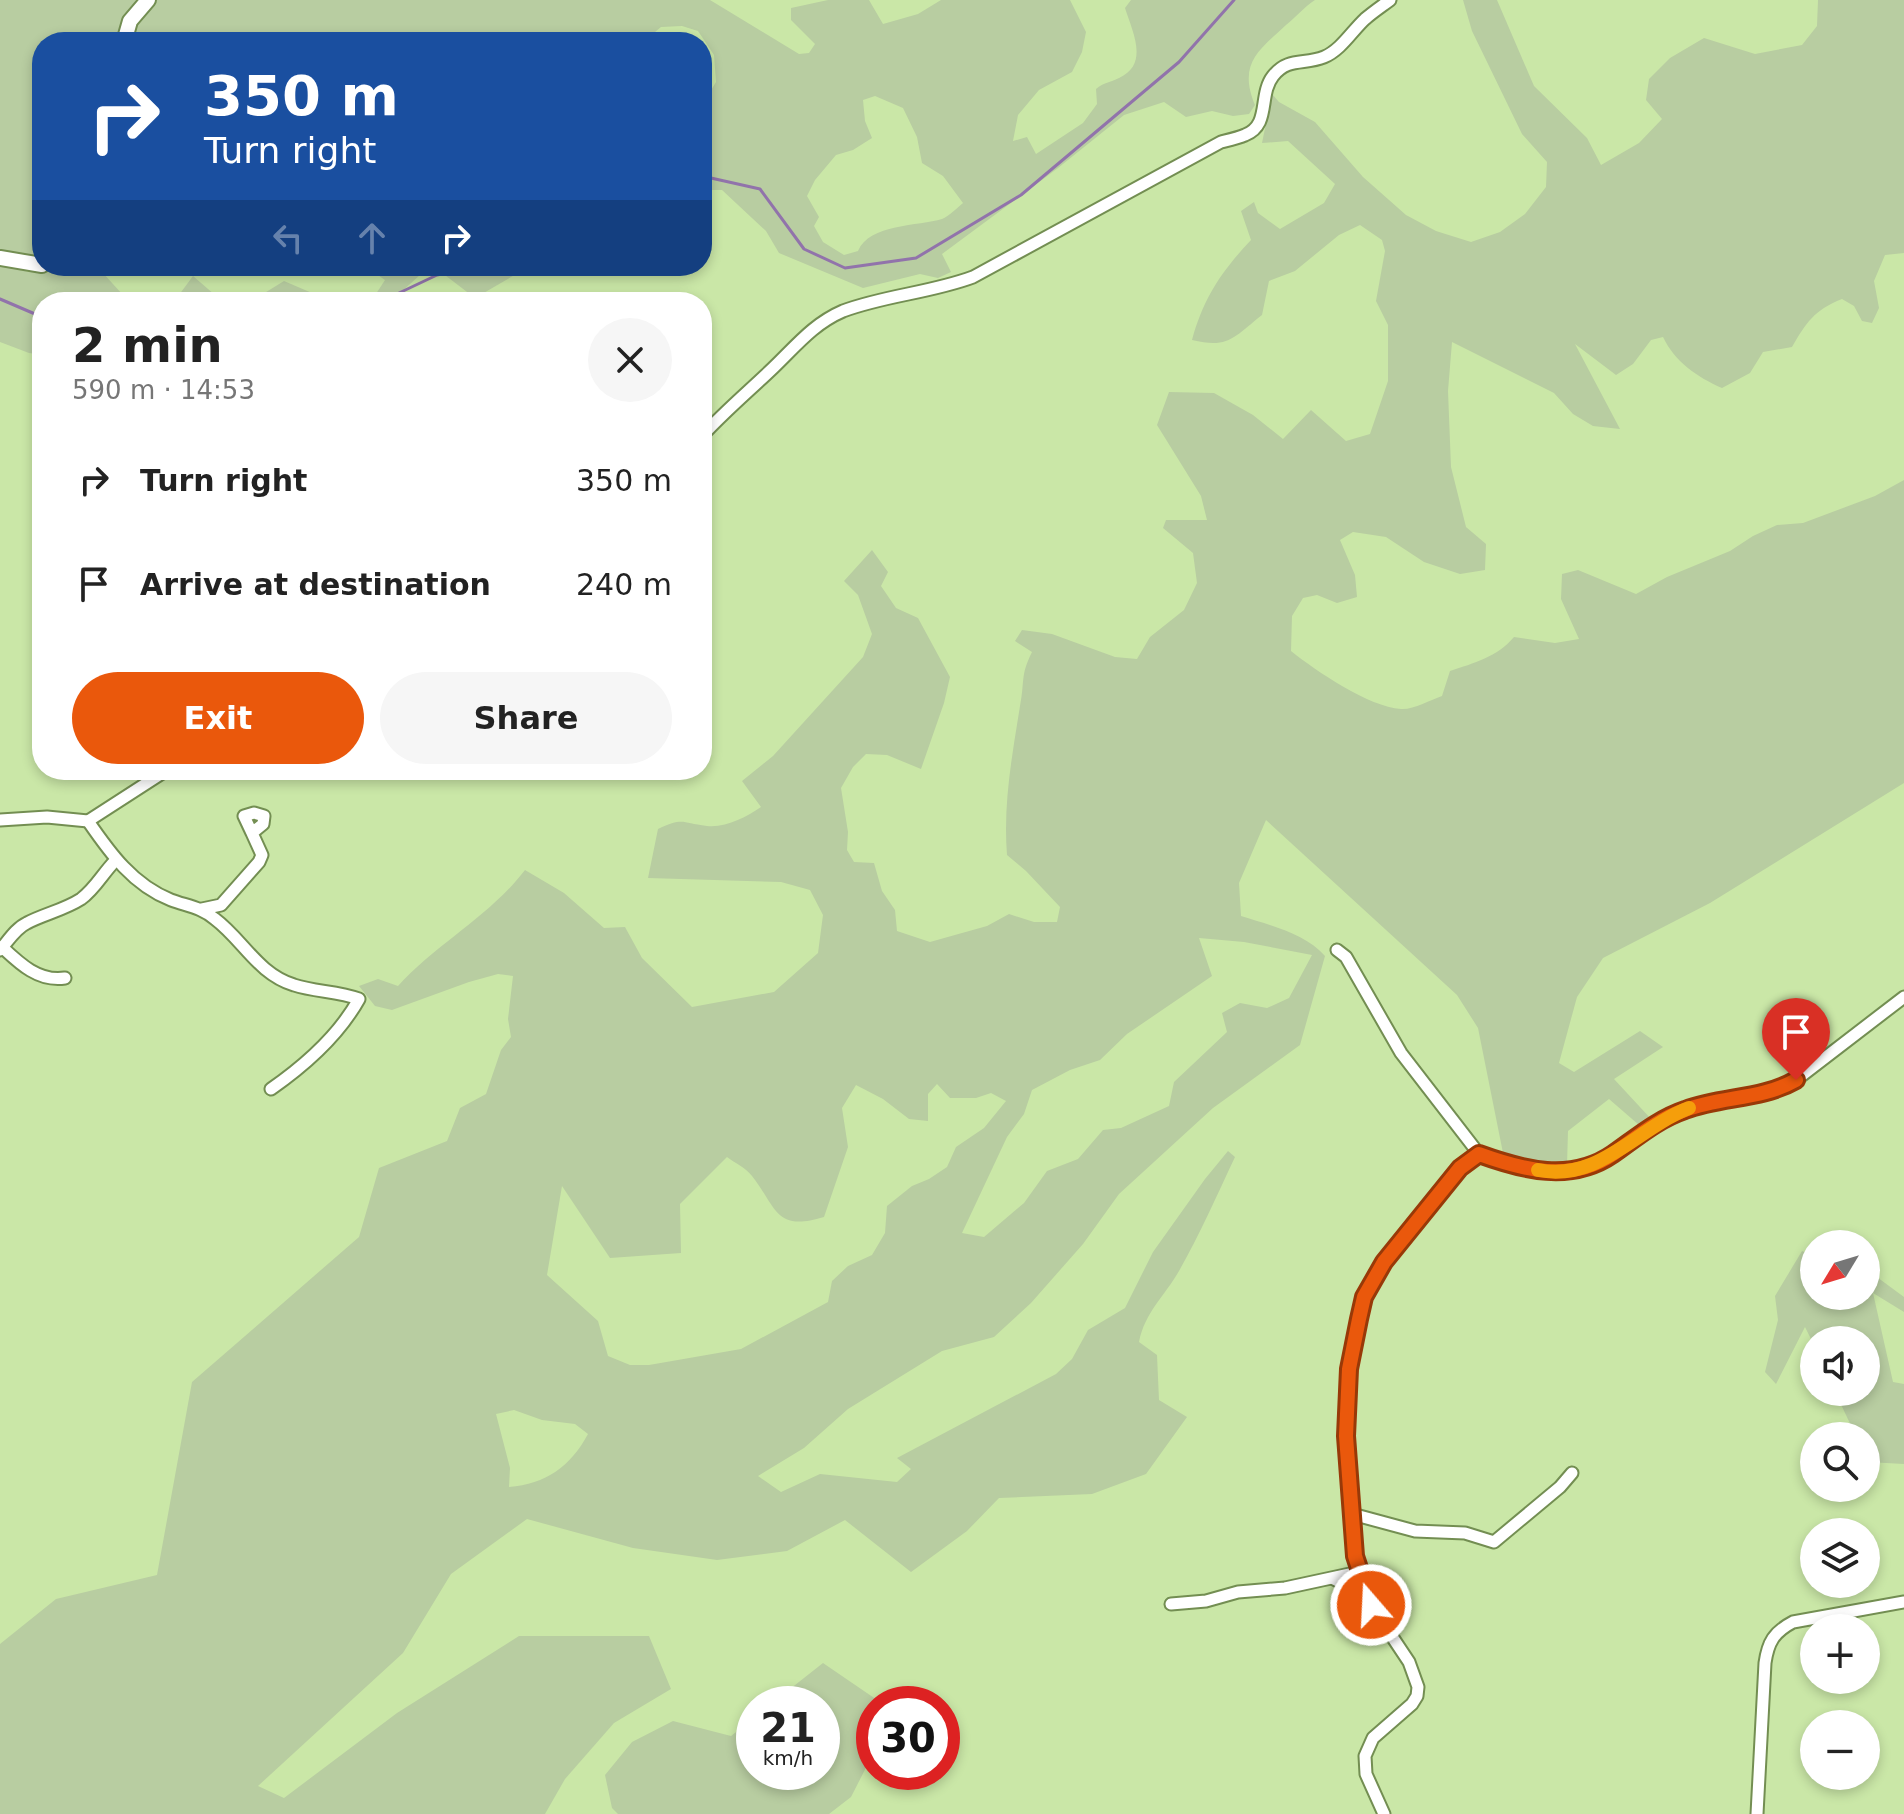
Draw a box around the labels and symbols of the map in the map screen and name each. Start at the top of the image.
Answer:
pin [1762,998,1830,1080]
north arrow [1800,1230,1880,1310]
position arrow [1329,1563,1413,1647]
speed limit sign: 30 [856,1686,960,1790]

